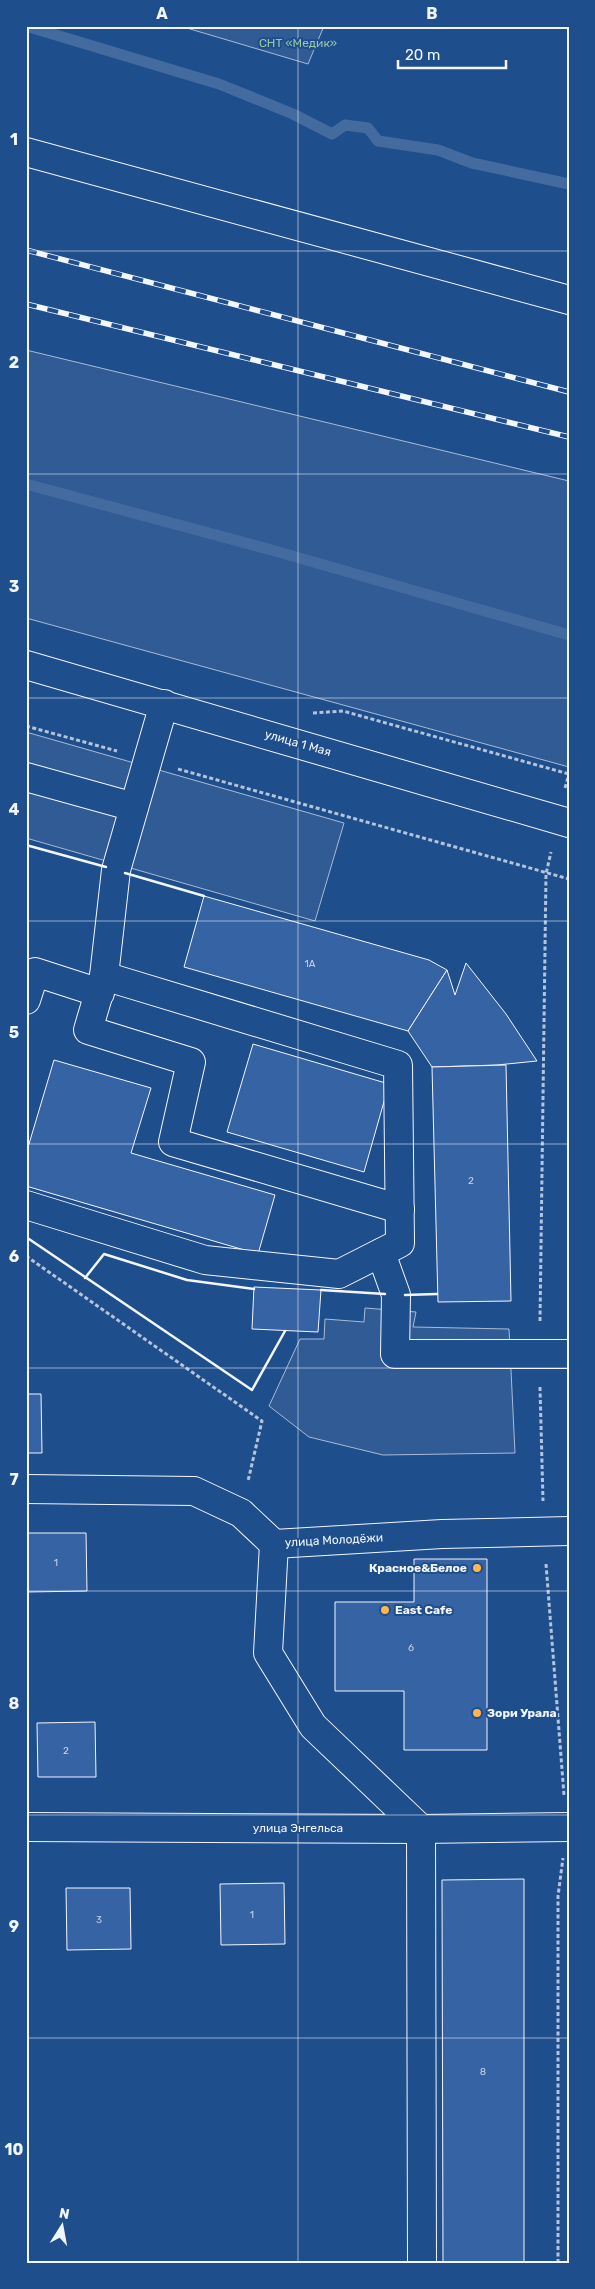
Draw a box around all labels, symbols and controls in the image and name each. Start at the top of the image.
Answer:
text: A [156,4,168,23]
text: B [426,4,438,23]
park label: СНТ «Медик» [259,36,337,50]
scale bar [398,38,505,70]
text: 20 m [405,46,440,64]
text: 1 [10,130,18,149]
text: 2 [9,353,19,372]
text: 3 [9,577,19,596]
street label: улица 1 Мая [263,727,333,759]
text: 4 [9,800,20,819]
house number: 1А [305,958,316,970]
text: 5 [9,1023,19,1042]
house number: 2 [468,1175,474,1187]
text: 6 [9,1247,19,1266]
text: 7 [9,1470,19,1489]
street label: улица Молодёжи [284,1530,384,1550]
house number: 1 [54,1557,58,1569]
place label: Красное&Белое [369,1561,467,1575]
marker: Красное&Белое [471,1562,483,1574]
place label: East Cafe [395,1603,452,1617]
marker: East Cafe [379,1604,391,1616]
house number: 6 [408,1642,414,1654]
text: 8 [9,1694,20,1713]
place label: Зори Урала [487,1706,557,1720]
marker: Зори Урала [471,1707,483,1719]
house number: 2 [63,1745,69,1757]
street label: улица Энгельса [253,1821,343,1835]
house number: 1 [250,1909,254,1921]
house number: 3 [96,1914,102,1926]
text: 9 [9,1917,19,1936]
house number: 8 [480,2066,486,2078]
text: 10 [5,2140,24,2159]
north arrow [38,2202,88,2252]
text: N [58,2204,71,2223]

